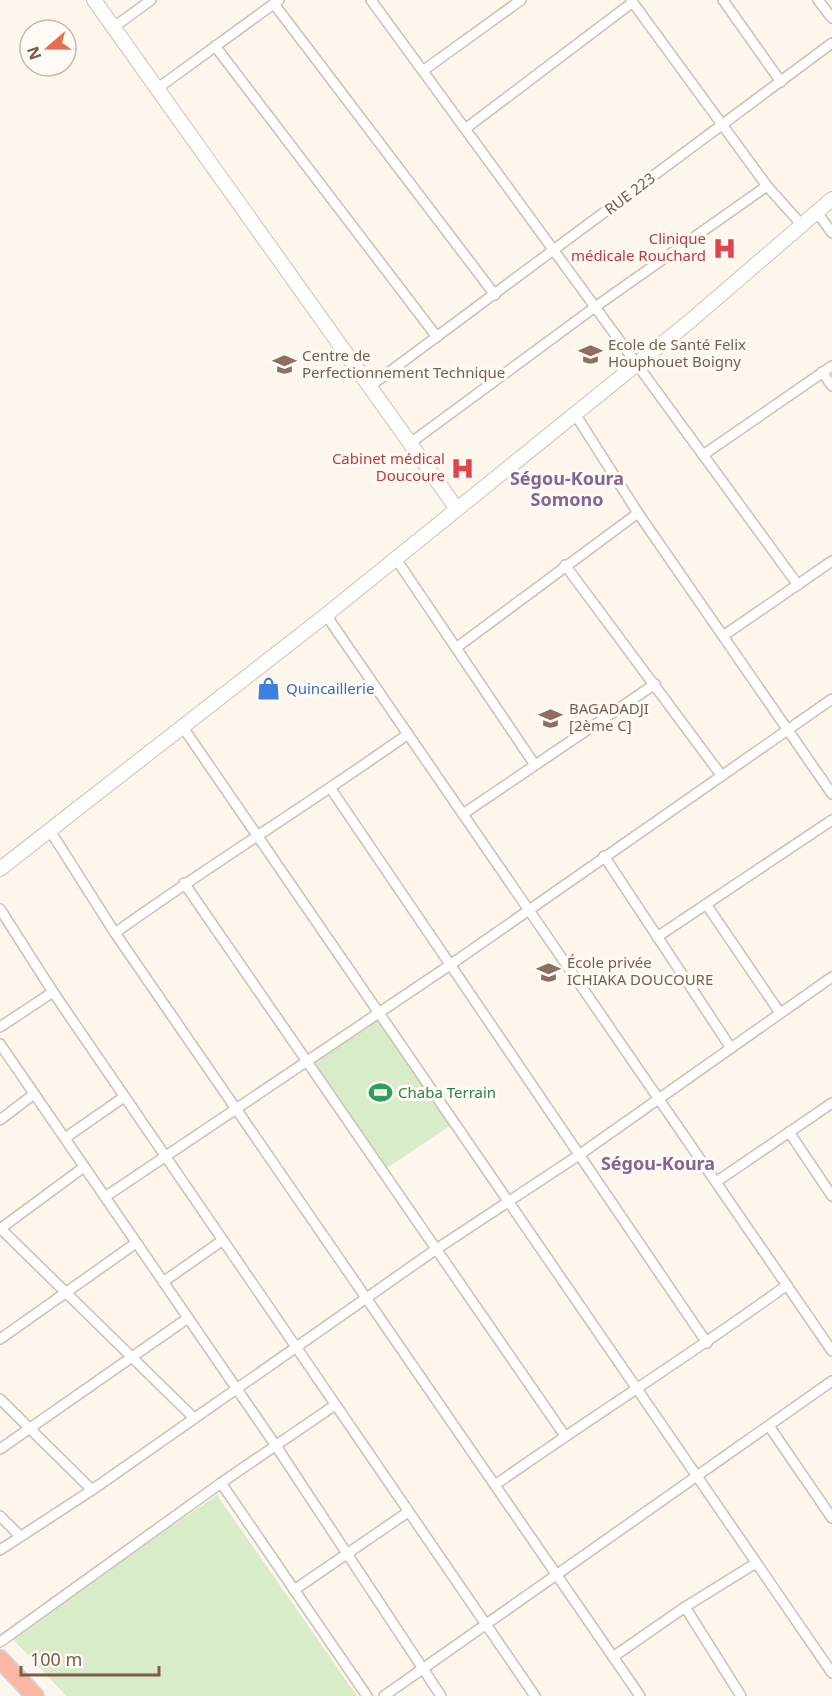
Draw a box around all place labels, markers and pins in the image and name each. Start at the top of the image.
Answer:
place label: Clinique médicale Rouchard [571,228,706,265]
hospital icon: Clinique médicale Rouchard [711,235,737,261]
place label: Ecole de Santé Felix Houphouet Boigny [608,334,746,371]
school or university icon: Ecole de Santé Felix Houphouet Boigny [577,341,603,367]
place label: Centre de Perfectionnement Technique [302,345,505,382]
school or university icon: Centre de Perfectionnement Technique [271,352,297,378]
place label: Cabinet médical Doucoure [332,448,445,485]
hospital icon: Cabinet médical Doucoure [450,455,476,481]
shop icon: Quincaillerie [255,676,281,702]
place label: Quincaillerie [286,678,374,698]
place label: BAGADADJI [2ème C] [569,698,649,735]
school or university icon: BAGADADJI [2ème C] [538,705,564,731]
place label: École privée ICHIAKA DOUCOURE [567,952,713,989]
school or university icon: École privée ICHIAKA DOUCOURE [536,959,562,985]
sports icon: Chaba Terrain [367,1080,393,1106]
place label: Chaba Terrain [398,1082,496,1102]

